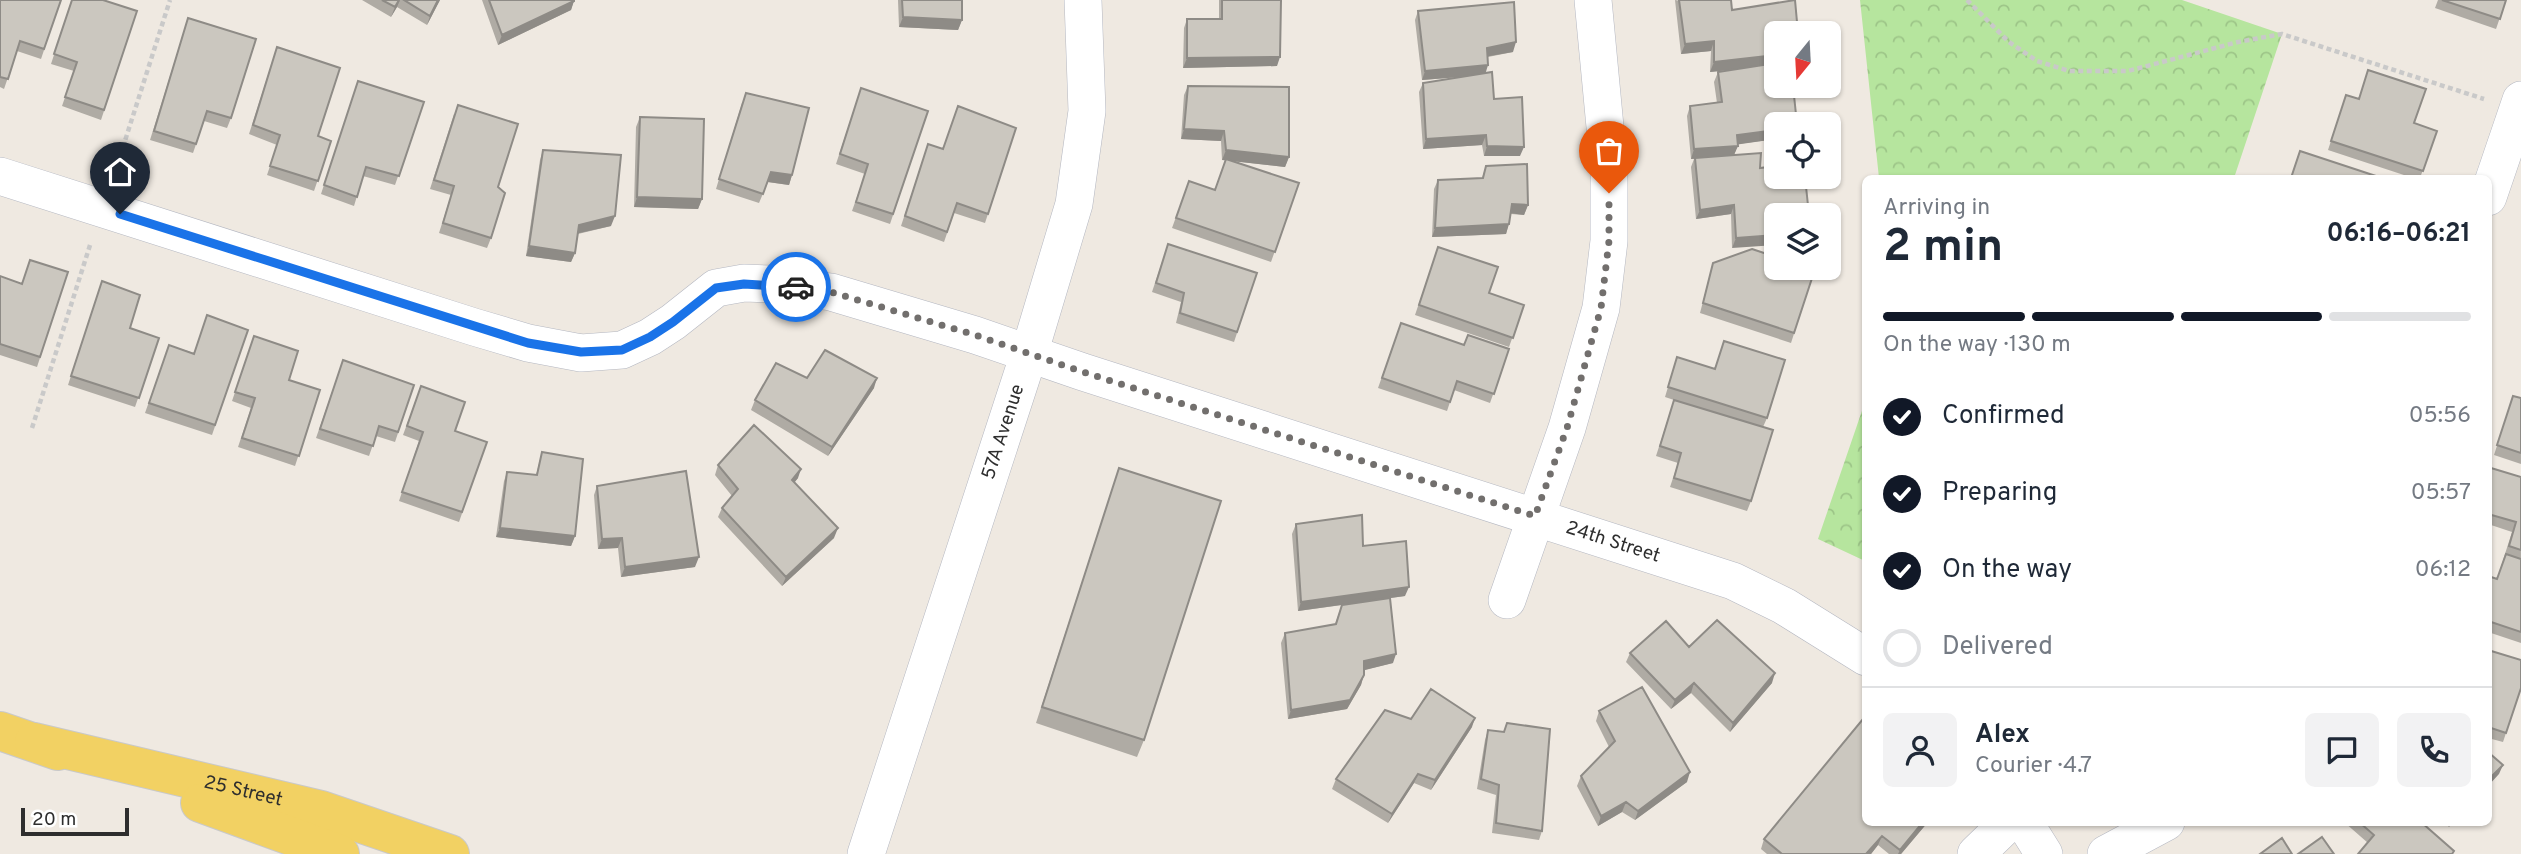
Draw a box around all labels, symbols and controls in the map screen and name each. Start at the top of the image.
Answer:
north arrow [1764,21,1841,98]
map controls [1764,21,1841,280]
button: locate [1764,112,1841,189]
pin [1579,121,1639,193]
icon: bag [1590,132,1628,170]
pin [90,142,150,214]
icon: home [101,153,139,191]
text: Arriving in [1883,194,1990,223]
button: layers [1764,203,1841,280]
text: 06:16–06:21 [2327,218,2471,251]
text: 2 min [1883,219,2003,278]
courier [761,252,831,322]
icon: car [777,268,815,306]
text: On the way · 130 m [1883,331,2071,360]
street label: 57A Avenue [977,381,1030,483]
icon: check [1883,398,1921,436]
text: Confirmed [1942,400,2065,433]
text: 05:56 [2409,402,2471,431]
icon: check [1883,475,1921,513]
text: Preparing [1942,477,2057,510]
text: 05:57 [2411,479,2471,508]
street label: 24th Street [1563,516,1663,569]
icon: check [1883,552,1921,590]
text: On the way [1942,554,2072,587]
text: 06:12 [2415,556,2471,585]
text: Delivered [1942,631,2053,664]
button: person [1883,713,1957,787]
button: chat [2305,713,2379,787]
button: phone [2397,713,2471,787]
text: Alex [1975,719,2030,752]
text: Courier · 4.7 [1975,752,2092,781]
street label: 25 Street [201,771,285,813]
scale bar [21,805,130,837]
text: 20 m [32,808,76,832]

